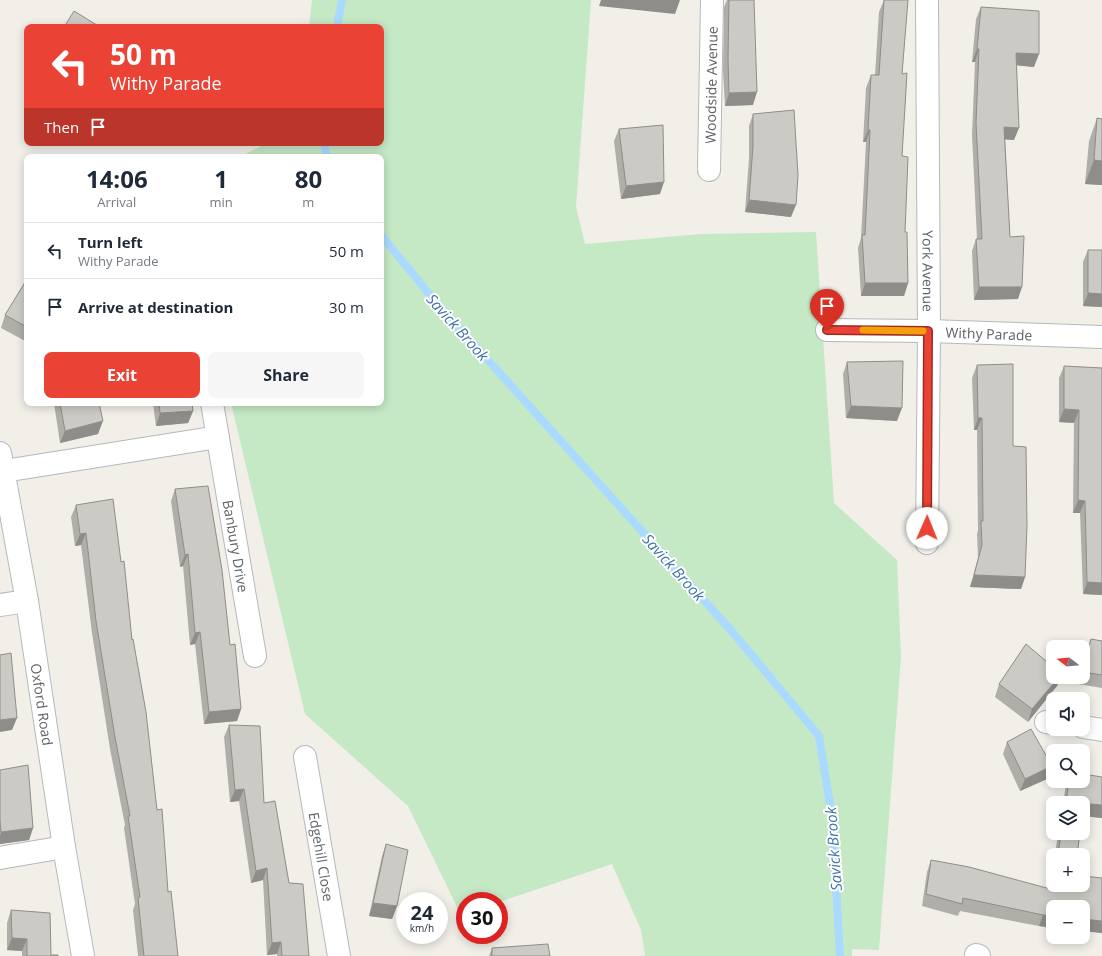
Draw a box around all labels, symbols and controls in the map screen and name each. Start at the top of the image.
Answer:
street label: Woodside Avenue [700,26,721,144]
text: 50 m [110,35,177,73]
icon: left [44,40,96,92]
text: Withy Parade [110,71,222,95]
icon: arrive [87,116,109,138]
text: Then [44,117,79,137]
text: 14:06 [86,162,148,195]
text: 1 [214,162,228,195]
text: 80 [295,162,322,195]
text: Arrival [97,193,136,211]
text: min [209,193,233,211]
text: m [302,193,314,211]
street label: York Avenue [919,230,938,312]
text: Turn left [78,232,143,252]
icon: left [44,240,66,262]
text: 50 m [329,241,364,261]
text: Withy Parade [78,252,159,270]
water label: Savick Brook [422,289,494,365]
pin [810,289,844,330]
icon: arrive [816,295,838,317]
icon: arrive [44,296,66,318]
text: Arrive at destination [78,297,233,317]
text: 30 m [329,297,364,317]
street label: Withy Parade [945,322,1033,344]
button: Exit [44,352,200,398]
button: Share [208,352,364,398]
street label: Banbury Drive [219,498,254,594]
position arrow [906,507,948,549]
water label: Savick Brook [638,529,710,605]
north arrow [1046,640,1090,684]
map controls [1046,640,1090,944]
street label: Oxford Road [27,662,58,747]
button: sound [1046,692,1090,736]
button: search [1046,744,1090,788]
button: layers [1046,796,1090,840]
water label: Savick Brook [820,806,846,892]
street label: Edgehill Close [305,811,339,903]
button: + [1046,848,1090,892]
speed limit sign: 30 [456,892,508,944]
text: 24 [411,899,433,926]
button: − [1046,900,1090,944]
text: km/h [410,921,434,935]

